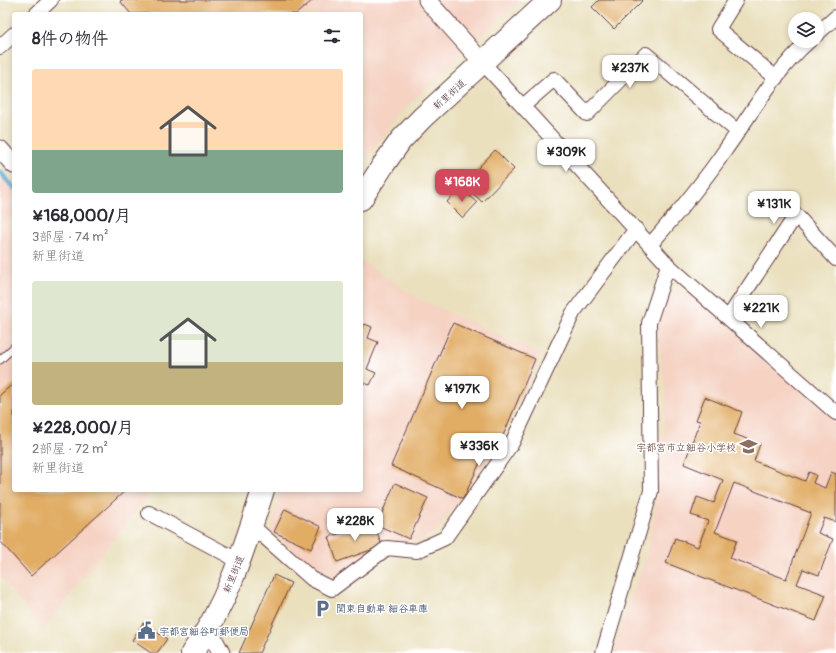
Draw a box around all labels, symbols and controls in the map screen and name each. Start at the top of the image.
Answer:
map controls [788,12,824,48]
button: layers [788,12,824,48]
icon: filters [321,25,343,47]
text: 8件の物件 [32,28,109,49]
pin: ¥237K [602,55,658,89]
text: ¥237K [611,60,649,76]
street label: 新里街道 [431,77,469,113]
icon: home [152,95,224,167]
pin: ¥309K [538,139,594,173]
text: ¥309K [546,144,586,160]
pin: ¥168K [434,169,490,203]
text: ¥168K [444,174,480,190]
pin: ¥131K [746,191,802,225]
text: ¥131K [757,196,791,212]
text: ¥168,000/月 [32,205,131,226]
text: 3部屋 · 74 m² [32,229,108,245]
text: 新里街道 [32,248,84,264]
pin: ¥221K [733,295,789,329]
text: ¥221K [743,300,779,316]
icon: home [152,307,224,379]
pin: ¥197K [434,376,490,410]
text: ¥197K [444,381,480,397]
text: ¥228,000/月 [32,417,134,438]
pin: ¥336K [451,433,507,467]
school or university icon: 宇都宮市立細谷小学校 [739,437,759,457]
text: ¥336K [460,438,498,454]
text: 2部屋 · 72 m² [32,441,108,457]
place label: 宇都宮市立細谷小学校 [636,442,736,454]
text: 新里街道 [32,460,84,476]
pin: ¥228K [327,508,383,542]
text: ¥228K [336,513,374,529]
street label: 新里街道 [221,554,247,595]
parking icon: 関東自動車 細谷車庫 [313,598,333,618]
place label: 関東自動車 細谷車庫 [336,603,428,615]
public building icon: 宇都宮細谷町郵便局 [136,621,156,641]
place label: 宇都宮細谷町郵便局 [159,626,249,638]

